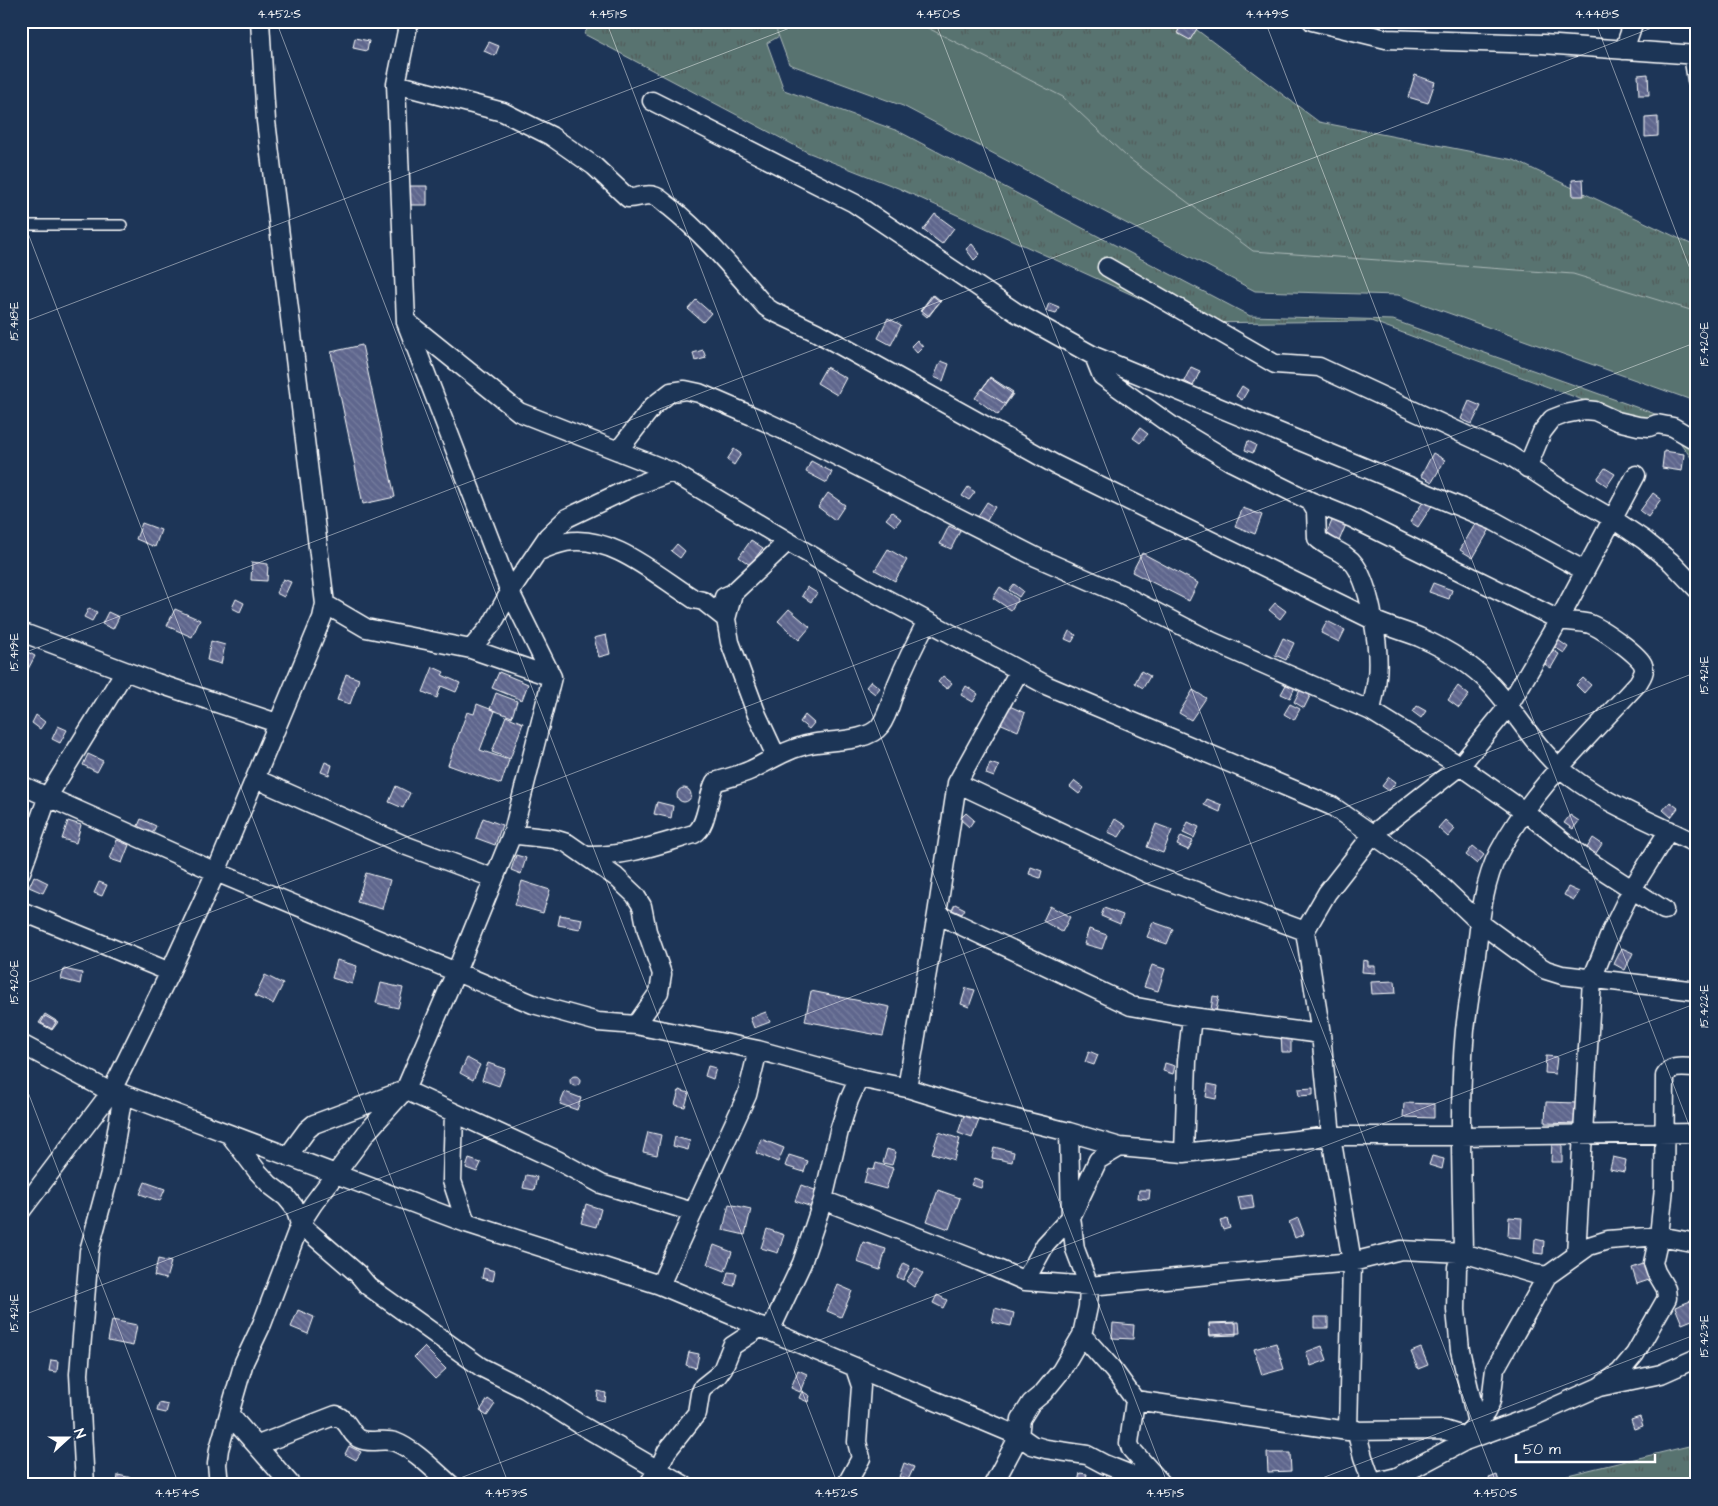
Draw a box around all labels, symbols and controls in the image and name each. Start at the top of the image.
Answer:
text: 4.452°S [257,6,301,23]
text: 4.451°S [589,6,627,23]
text: 4.450°S [916,6,961,23]
text: 4.449°S [1245,6,1289,23]
text: 4.448°S [1575,6,1619,23]
text: 15.418°E [6,302,23,340]
text: 15.420°E [1696,322,1713,366]
text: 15.419°E [6,633,23,671]
text: 15.421°E [1696,656,1713,694]
text: 15.420°E [6,960,23,1004]
text: 15.422°E [1696,984,1713,1028]
text: 15.421°E [6,1294,23,1332]
text: 15.423°E [1696,1315,1713,1357]
north arrow [42,1414,92,1464]
text: N [68,1426,90,1442]
scale bar [1516,1431,1654,1463]
text: 50 m [1523,1439,1561,1460]
text: 4.454°S [154,1485,200,1502]
text: 4.453°S [485,1485,528,1502]
text: 4.452°S [814,1485,858,1502]
text: 4.451°S [1146,1485,1184,1502]
text: 4.450°S [1473,1485,1518,1502]

